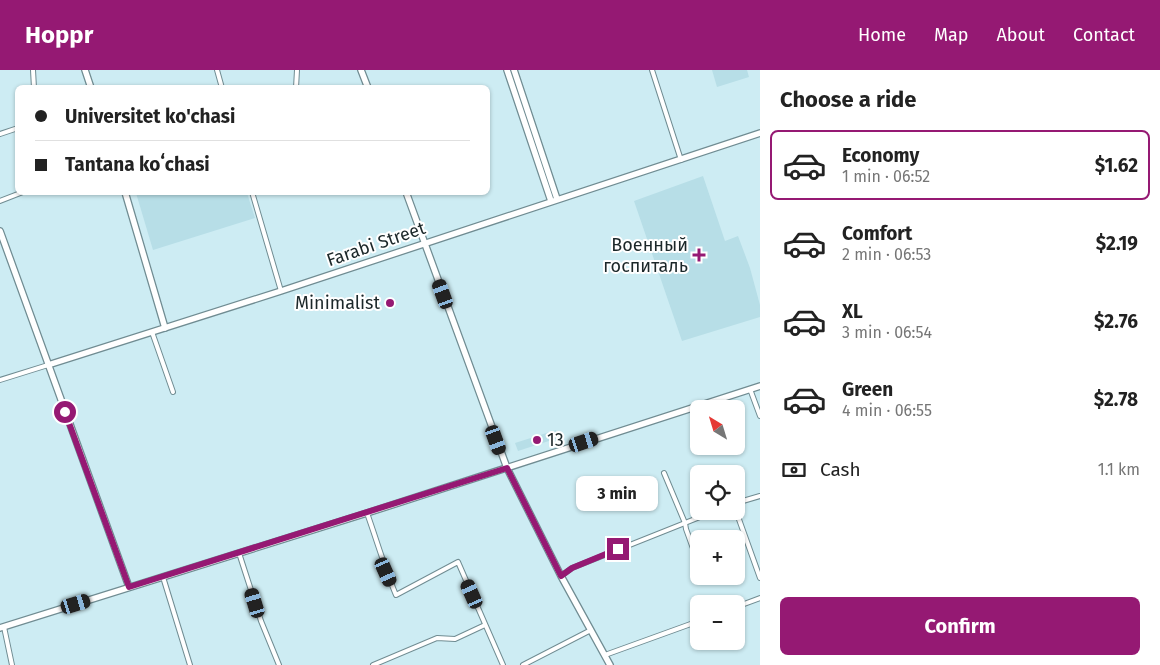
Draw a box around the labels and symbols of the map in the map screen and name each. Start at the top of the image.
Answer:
street label: Farabi Street [324,217,429,271]
place label: Военный госпиталь [603,234,688,277]
marker: Военный госпиталь [692,248,706,262]
car [430,277,455,311]
place label: Minimalist [295,292,380,314]
marker: Minimalist [384,297,396,309]
north arrow [690,400,745,455]
route start [54,401,76,423]
car [483,423,508,457]
place label: 13 [547,429,564,451]
car [567,430,600,454]
marker: 13 [531,434,543,446]
callout: 3 min [577,476,659,512]
route end [607,538,629,560]
car [373,555,398,589]
car [459,577,484,611]
car [243,586,266,620]
car [59,592,92,616]

